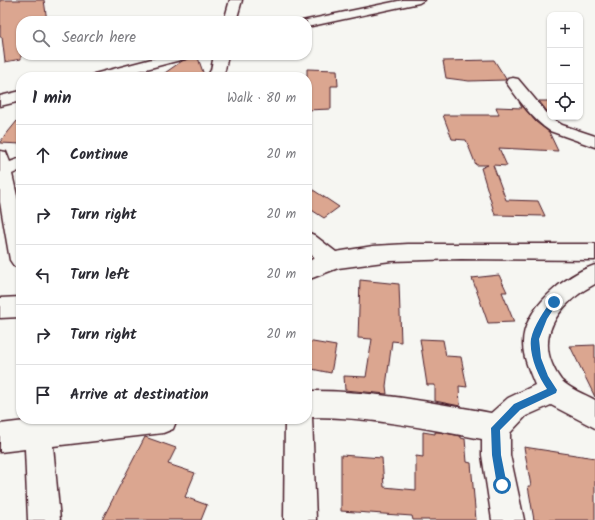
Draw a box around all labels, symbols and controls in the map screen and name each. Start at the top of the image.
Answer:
map controls [547,12,583,120]
button: + [547,12,583,48]
search box [16,16,312,60]
text: Search here [62,26,136,50]
icon: search [30,27,52,49]
button: − [547,48,583,84]
button: locate [547,84,583,120]
text: 1 min [32,85,71,112]
text: Walk · 80 m [227,88,296,109]
text: Continue [70,143,128,167]
icon: ahead [32,144,54,166]
text: 20 m [266,144,296,165]
text: Turn right [70,203,137,227]
icon: right [32,204,54,226]
text: 20 m [266,204,296,225]
text: Turn left [70,263,130,287]
icon: left [32,264,54,286]
text: 20 m [266,264,296,285]
route end [545,293,563,311]
text: Turn right [70,323,137,347]
icon: right [32,324,54,346]
text: 20 m [266,324,296,345]
text: Arrive at destination [70,383,209,407]
icon: arrive [32,384,54,406]
route start [493,476,511,494]

